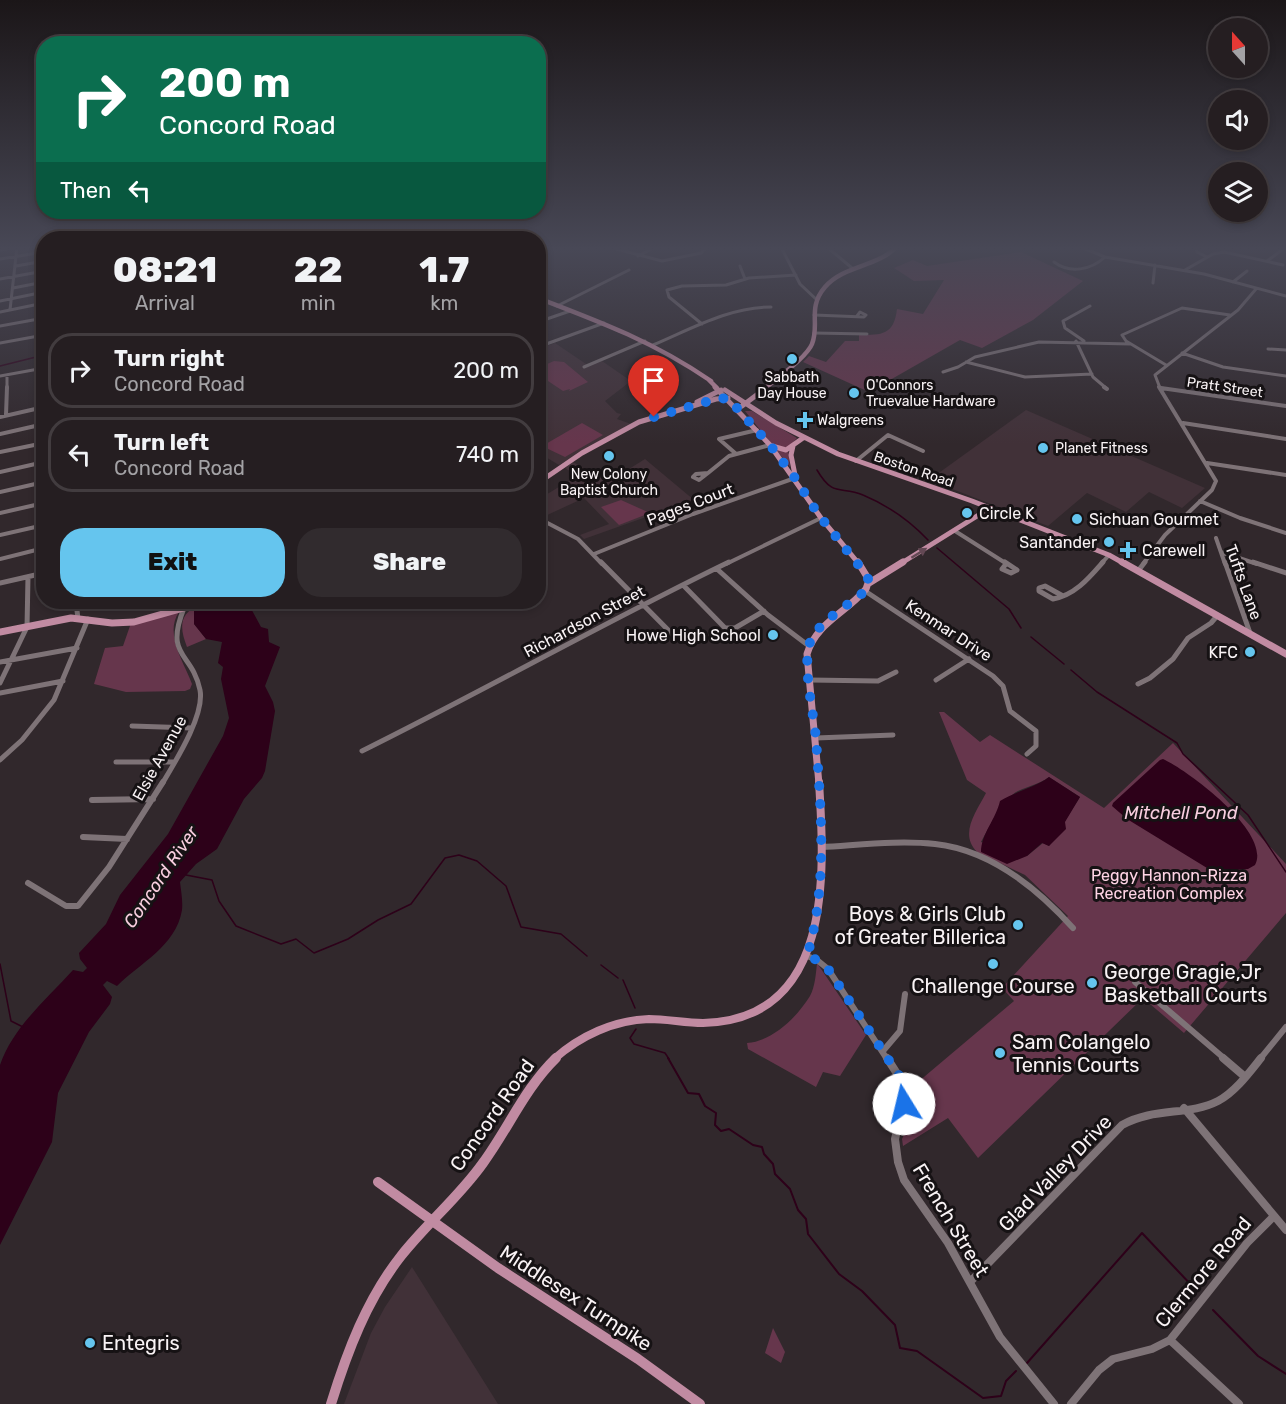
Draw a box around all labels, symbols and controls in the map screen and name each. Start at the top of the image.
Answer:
north arrow [1208,18,1268,78]
map controls [1208,18,1268,222]
text: 200 m [159,58,291,108]
icon: right [60,60,138,138]
button: sound [1208,90,1268,150]
text: Concord Road [159,109,336,141]
button: layers [1208,162,1268,222]
icon: left [123,174,156,207]
text: Then [60,177,111,204]
text: 08:21 [113,248,217,291]
text: 22 [294,248,343,291]
text: 1.7 [419,248,469,291]
text: Arrival [135,291,195,315]
text: min [301,291,336,315]
text: km [430,291,458,315]
text: Turn right [114,345,224,372]
marker: Sabbath Day House [785,352,799,366]
icon: right [63,354,96,387]
pin [628,355,679,417]
text: 200 m [453,357,519,384]
icon: arrive [637,364,670,397]
place label: Sabbath Day House [757,369,827,402]
text: Concord Road [114,372,245,396]
street label: Pratt Street [1186,374,1265,401]
place label: O'Connors Truevalue Hardware [866,377,996,410]
marker: O'Connors Truevalue Hardware [847,386,861,400]
place label: Walgreens [817,412,884,429]
marker: Walgreens [798,413,812,427]
text: Turn left [114,429,209,456]
icon: left [63,438,96,471]
place label: Planet Fitness [1055,440,1148,457]
text: 740 m [456,441,519,468]
marker: Planet Fitness [1036,441,1050,455]
street label: Boston Road [872,448,956,491]
marker: New Colony Baptist Church [602,449,616,463]
text: Concord Road [114,456,245,480]
place label: New Colony Baptist Church [560,466,658,499]
street label: Pages Court [644,479,736,530]
place label: Circle K [979,504,1035,523]
marker: Circle K [960,506,974,520]
place label: Sichuan Gourmet [1089,510,1219,529]
marker: Sichuan Gourmet [1070,512,1084,526]
button: Exit [60,528,285,597]
button: Share [297,528,522,597]
place label: Santander [1019,533,1097,552]
marker: Santander [1102,535,1116,549]
marker: Carewell [1119,541,1137,559]
place label: Carewell [1142,541,1206,560]
street label: Tufts Lane [1221,542,1266,622]
one-way arrow [911,547,927,558]
street label: Richardson Street [520,581,648,661]
street label: Kenmar Drive [902,595,995,665]
place label: Howe High School [626,626,761,645]
marker: Howe High School [766,628,780,642]
place label: KFC [1208,643,1238,662]
marker: KFC [1243,645,1257,659]
street label: Elsie Avenue [128,712,191,804]
water label: Mitchell Pond [1124,802,1238,824]
water label: Concord River [119,821,204,932]
park label: Peggy Hannon-Rizza Recreation Complex [1091,866,1247,903]
place label: Boys & Girls Club of Greater Billerica [835,902,1006,949]
marker: Boys & Girls Club of Greater Billerica [1011,918,1025,932]
marker: Challenge Course [986,957,1000,971]
place label: George Gragie,Jr Basketball Courts [1104,960,1267,1007]
place label: Challenge Course [911,974,1075,998]
marker: George Gragie,Jr Basketball Courts [1085,976,1099,990]
place label: Sam Colangelo Tennis Courts [1012,1030,1150,1077]
marker: Sam Colangelo Tennis Courts [993,1046,1007,1060]
street label: Concord Road [445,1054,539,1176]
position arrow [872,1072,936,1136]
street label: Glad Valley Drive [993,1110,1117,1236]
street label: French Street [908,1159,994,1281]
street label: Clermore Road [1150,1212,1256,1332]
street label: Middlesex Turnpike [495,1240,657,1356]
place label: Entegris [102,1331,180,1355]
marker: Entegris [83,1336,97,1350]

